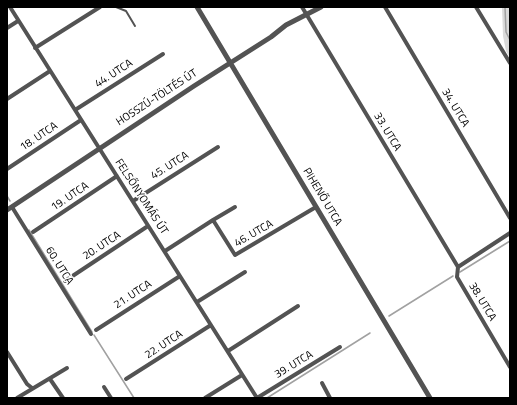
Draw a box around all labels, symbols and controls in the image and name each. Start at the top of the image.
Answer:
street label: 44. UTCA [93,57,135,91]
street label: HOSSZÚ-TÖLTÉS ÚT [114,67,200,129]
street label: 34. UTCA [438,86,472,130]
street label: 33. UTCA [370,110,404,154]
street label: 18. UTCA [18,120,60,154]
street label: 45. UTCA [149,149,191,183]
street label: FELSŐNYOMÁS ÚT [112,157,170,237]
street label: PIHENŐ UTCA [300,166,344,228]
street label: 19. UTCA [49,180,91,214]
street label: 46. UTCA [232,218,276,250]
street label: 20. UTCA [81,229,123,263]
street label: 60. UTCA [42,245,76,287]
street label: 21. UTCA [112,278,154,312]
street label: 38. UTCA [465,280,499,324]
street label: 22. UTCA [143,328,185,362]
street label: 39. UTCA [272,348,316,382]

